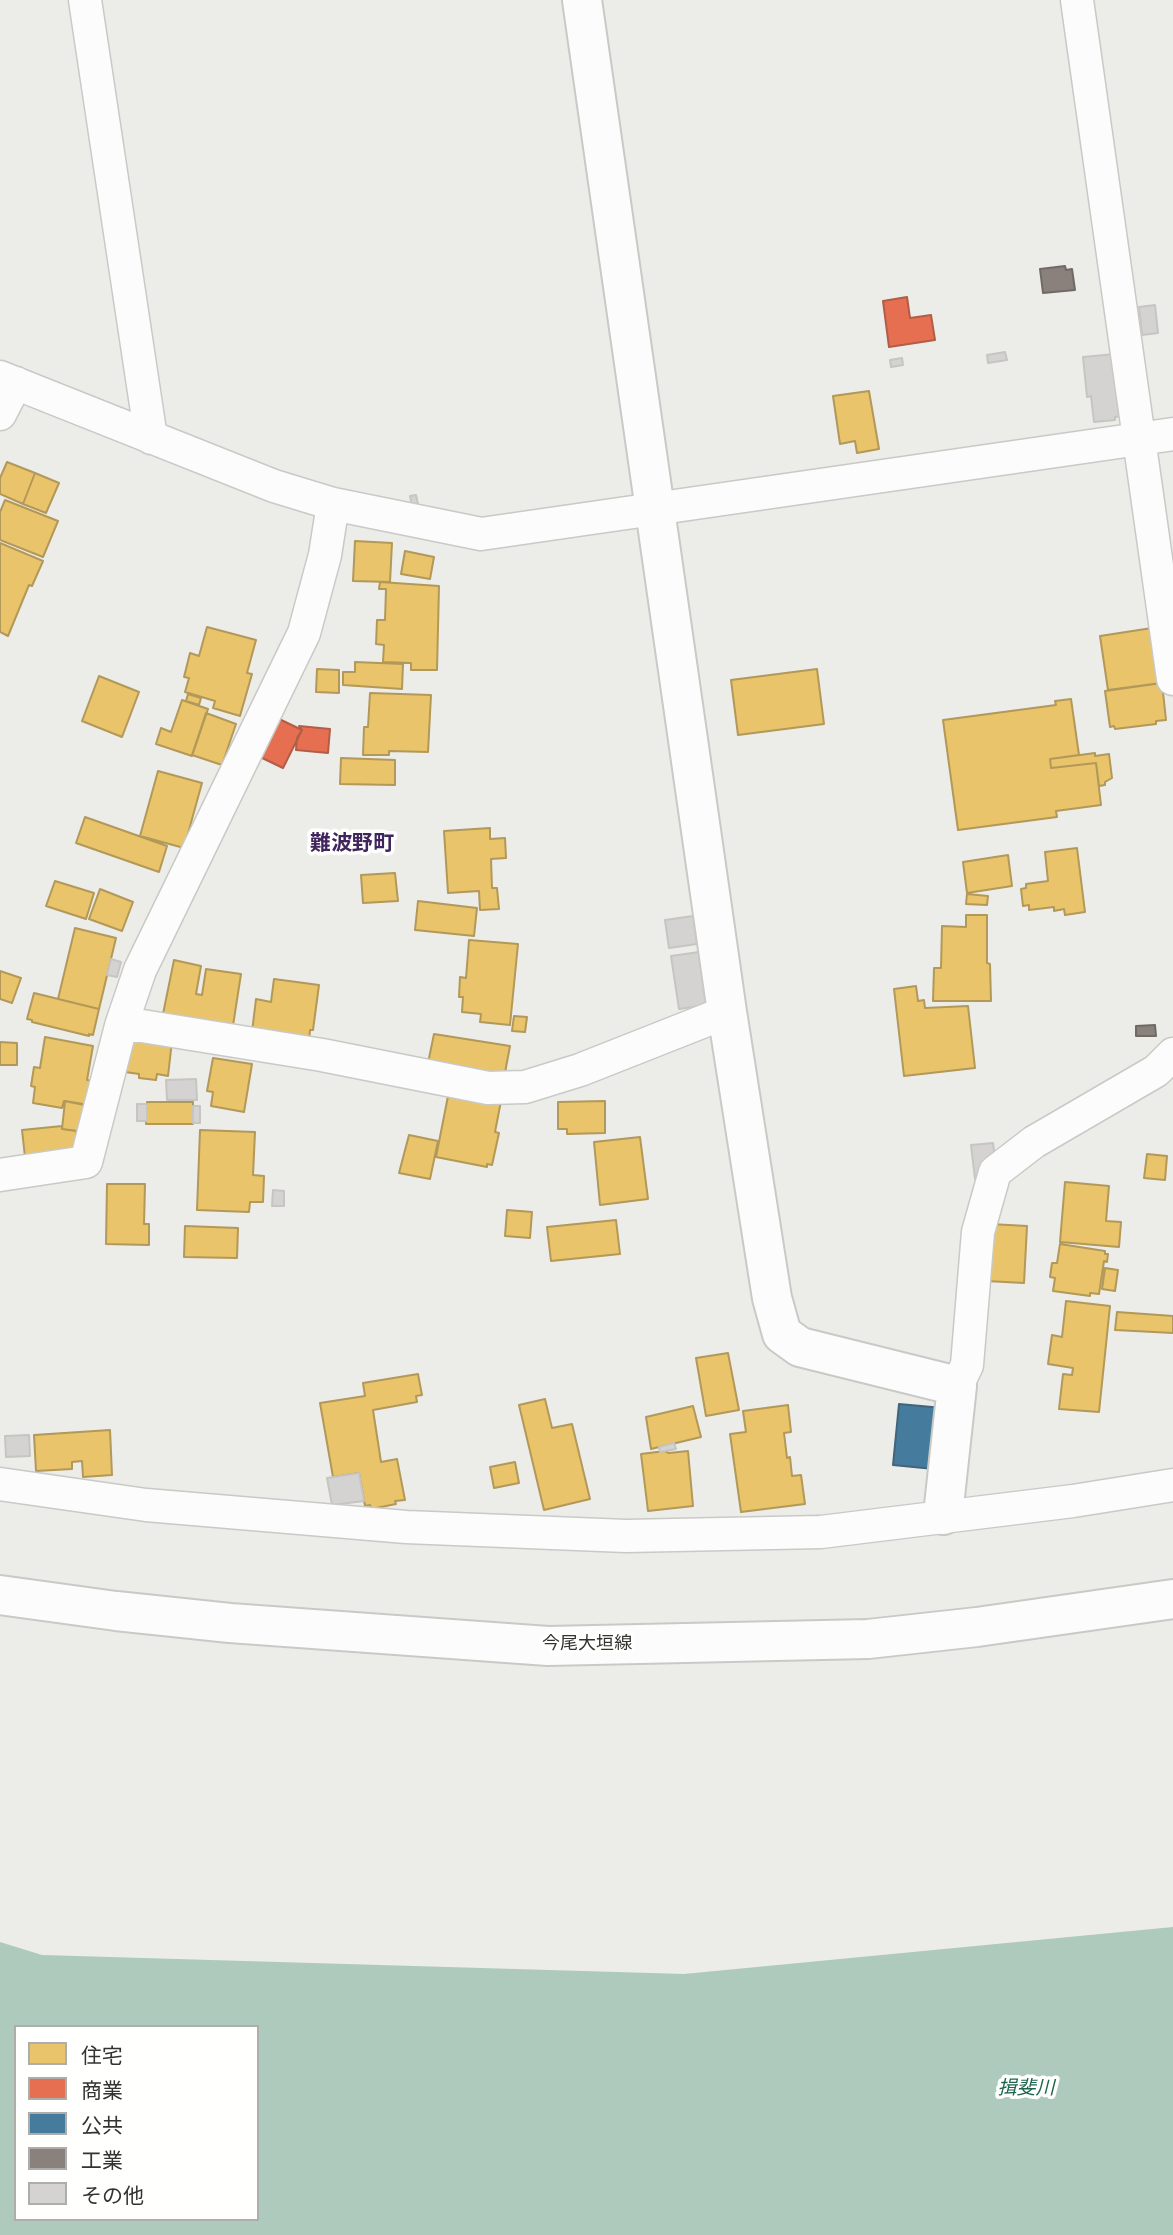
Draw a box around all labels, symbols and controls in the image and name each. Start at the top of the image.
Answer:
district label: 難波野町 [310,831,394,857]
street label: 今尾大垣線 [542,1633,632,1655]
legend [14,2025,259,2221]
text: 住宅 [81,2041,123,2069]
text: 商業 [81,2076,123,2104]
water label: 揖斐川 [998,2078,1054,2100]
text: 公共 [81,2111,123,2139]
text: 工業 [81,2146,123,2174]
text: その他 [81,2181,144,2209]

